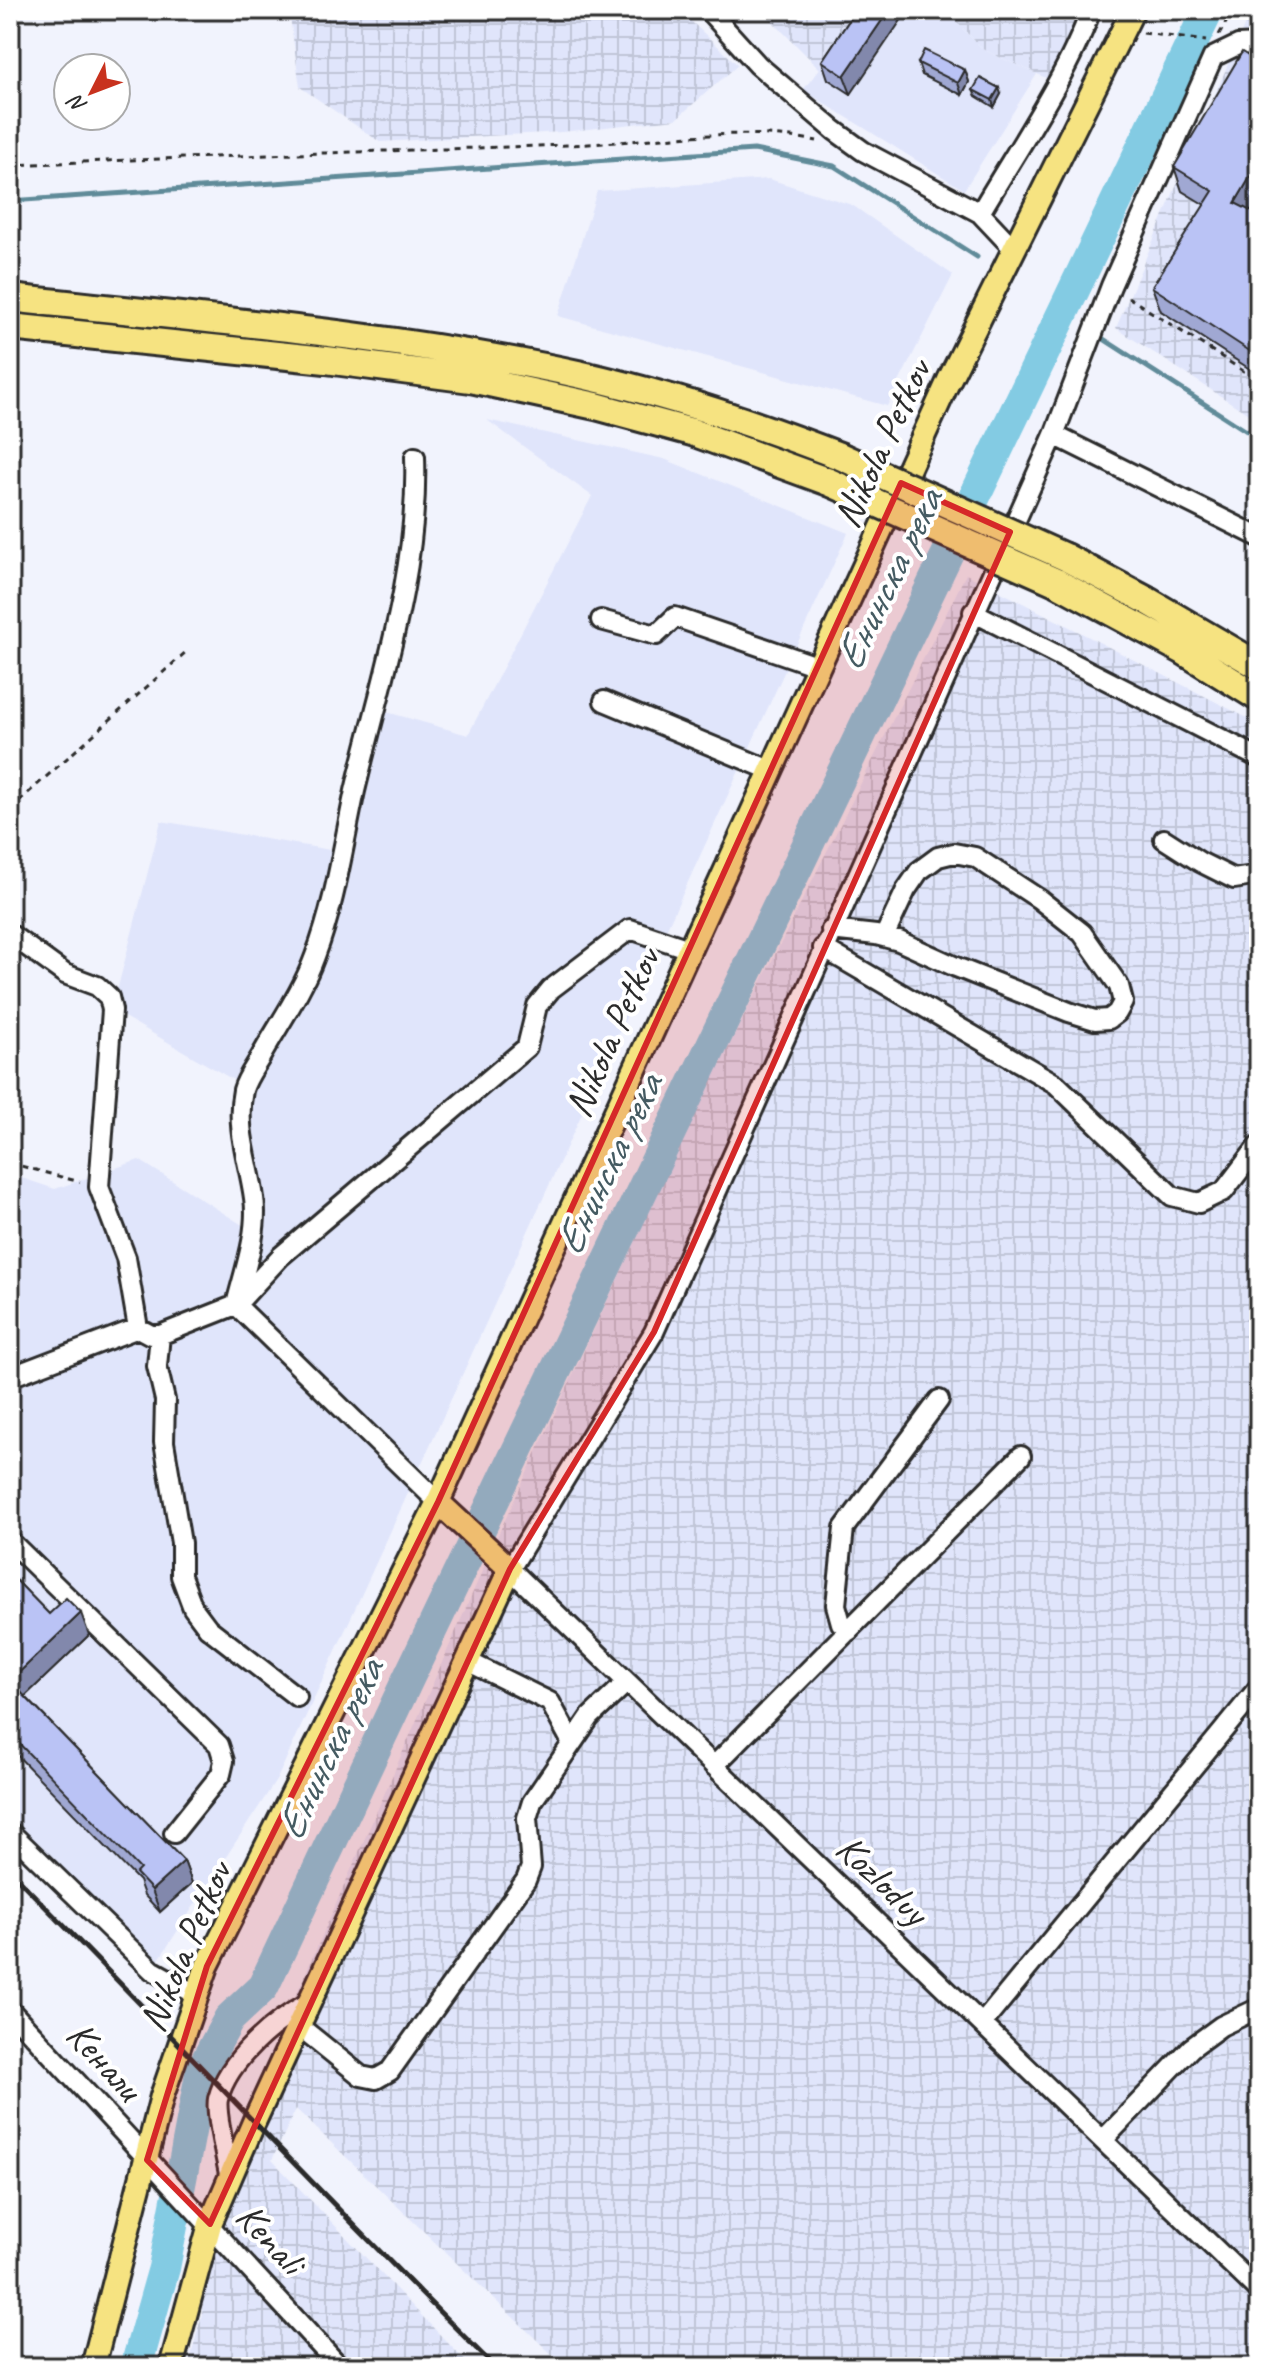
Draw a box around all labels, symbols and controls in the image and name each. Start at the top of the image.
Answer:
north arrow [52,52,132,132]
text: N [61,88,93,119]
street label: Nikola Petkov [821,349,944,535]
water label: Енинска река [822,478,956,678]
street label: Nikola Petkov [553,938,672,1125]
water label: Енинска река [542,1063,676,1263]
water label: Енинска река [263,1648,397,1848]
street label: Kozloduy [825,1824,942,1938]
street label: Nikola Petkov [127,1851,244,2039]
street label: Кенали [56,2011,155,2114]
street label: Kenali [225,2192,318,2288]

